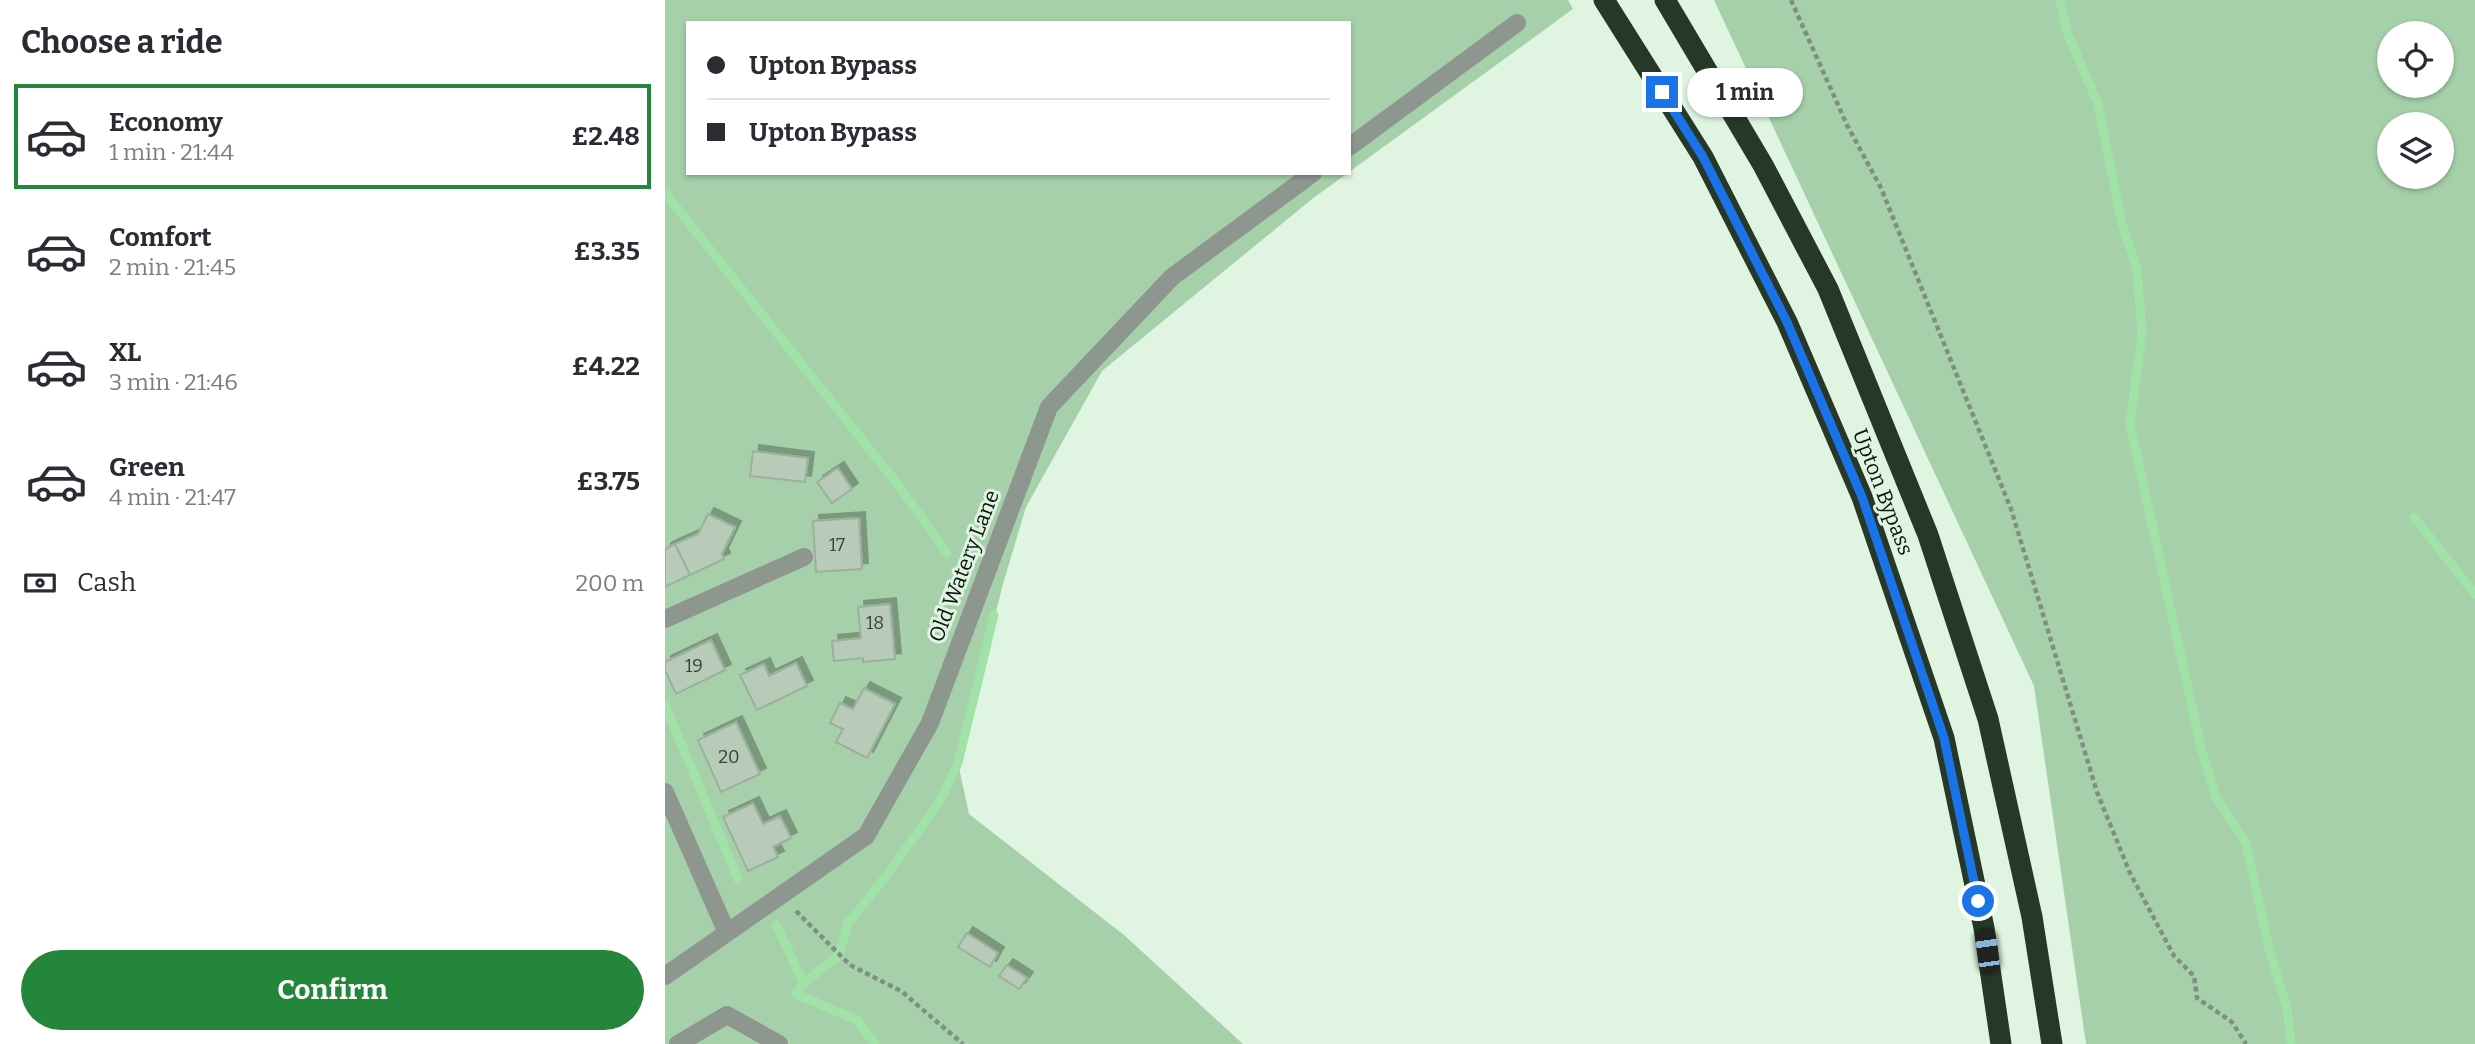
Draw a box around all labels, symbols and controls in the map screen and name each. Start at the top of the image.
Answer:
map controls [2377,21,2454,189]
button: locate [2377,21,2454,98]
text: Choose a ride [21,23,222,61]
text: Upton Bypass [749,50,917,81]
callout: 1 min [1686,68,1802,116]
route end [1646,76,1678,108]
text: 1 min [1716,78,1774,106]
icon: car [25,105,88,168]
text: Economy [109,107,223,138]
button: layers [2377,112,2454,189]
text: Upton Bypass [749,117,917,148]
text: £2.48 [571,121,640,152]
text: 1 min · 21:44 [109,138,234,166]
icon: car [25,220,88,283]
text: Comfort [109,222,212,253]
text: £3.35 [574,236,640,267]
text: 2 min · 21:45 [109,253,236,281]
icon: car [25,335,88,398]
text: XL [109,337,141,368]
text: £4.22 [572,351,640,382]
text: 3 min · 21:46 [109,368,238,396]
street label: Upton Bypass [1847,425,1919,559]
icon: car [25,450,88,513]
text: Green [109,452,185,483]
text: £3.75 [577,466,640,497]
text: 4 min · 21:47 [109,483,236,511]
street label: Old Watery Lane [923,486,1005,646]
house number: 17 [829,534,845,556]
icon: cash [21,564,59,602]
text: Cash [77,567,136,598]
text: 200 m [575,569,644,597]
house number: 18 [866,612,884,634]
house number: 19 [685,655,703,677]
house number: 20 [718,746,740,768]
route start [1962,885,1994,917]
car [1974,929,2001,973]
button: Confirm [21,950,644,1030]

